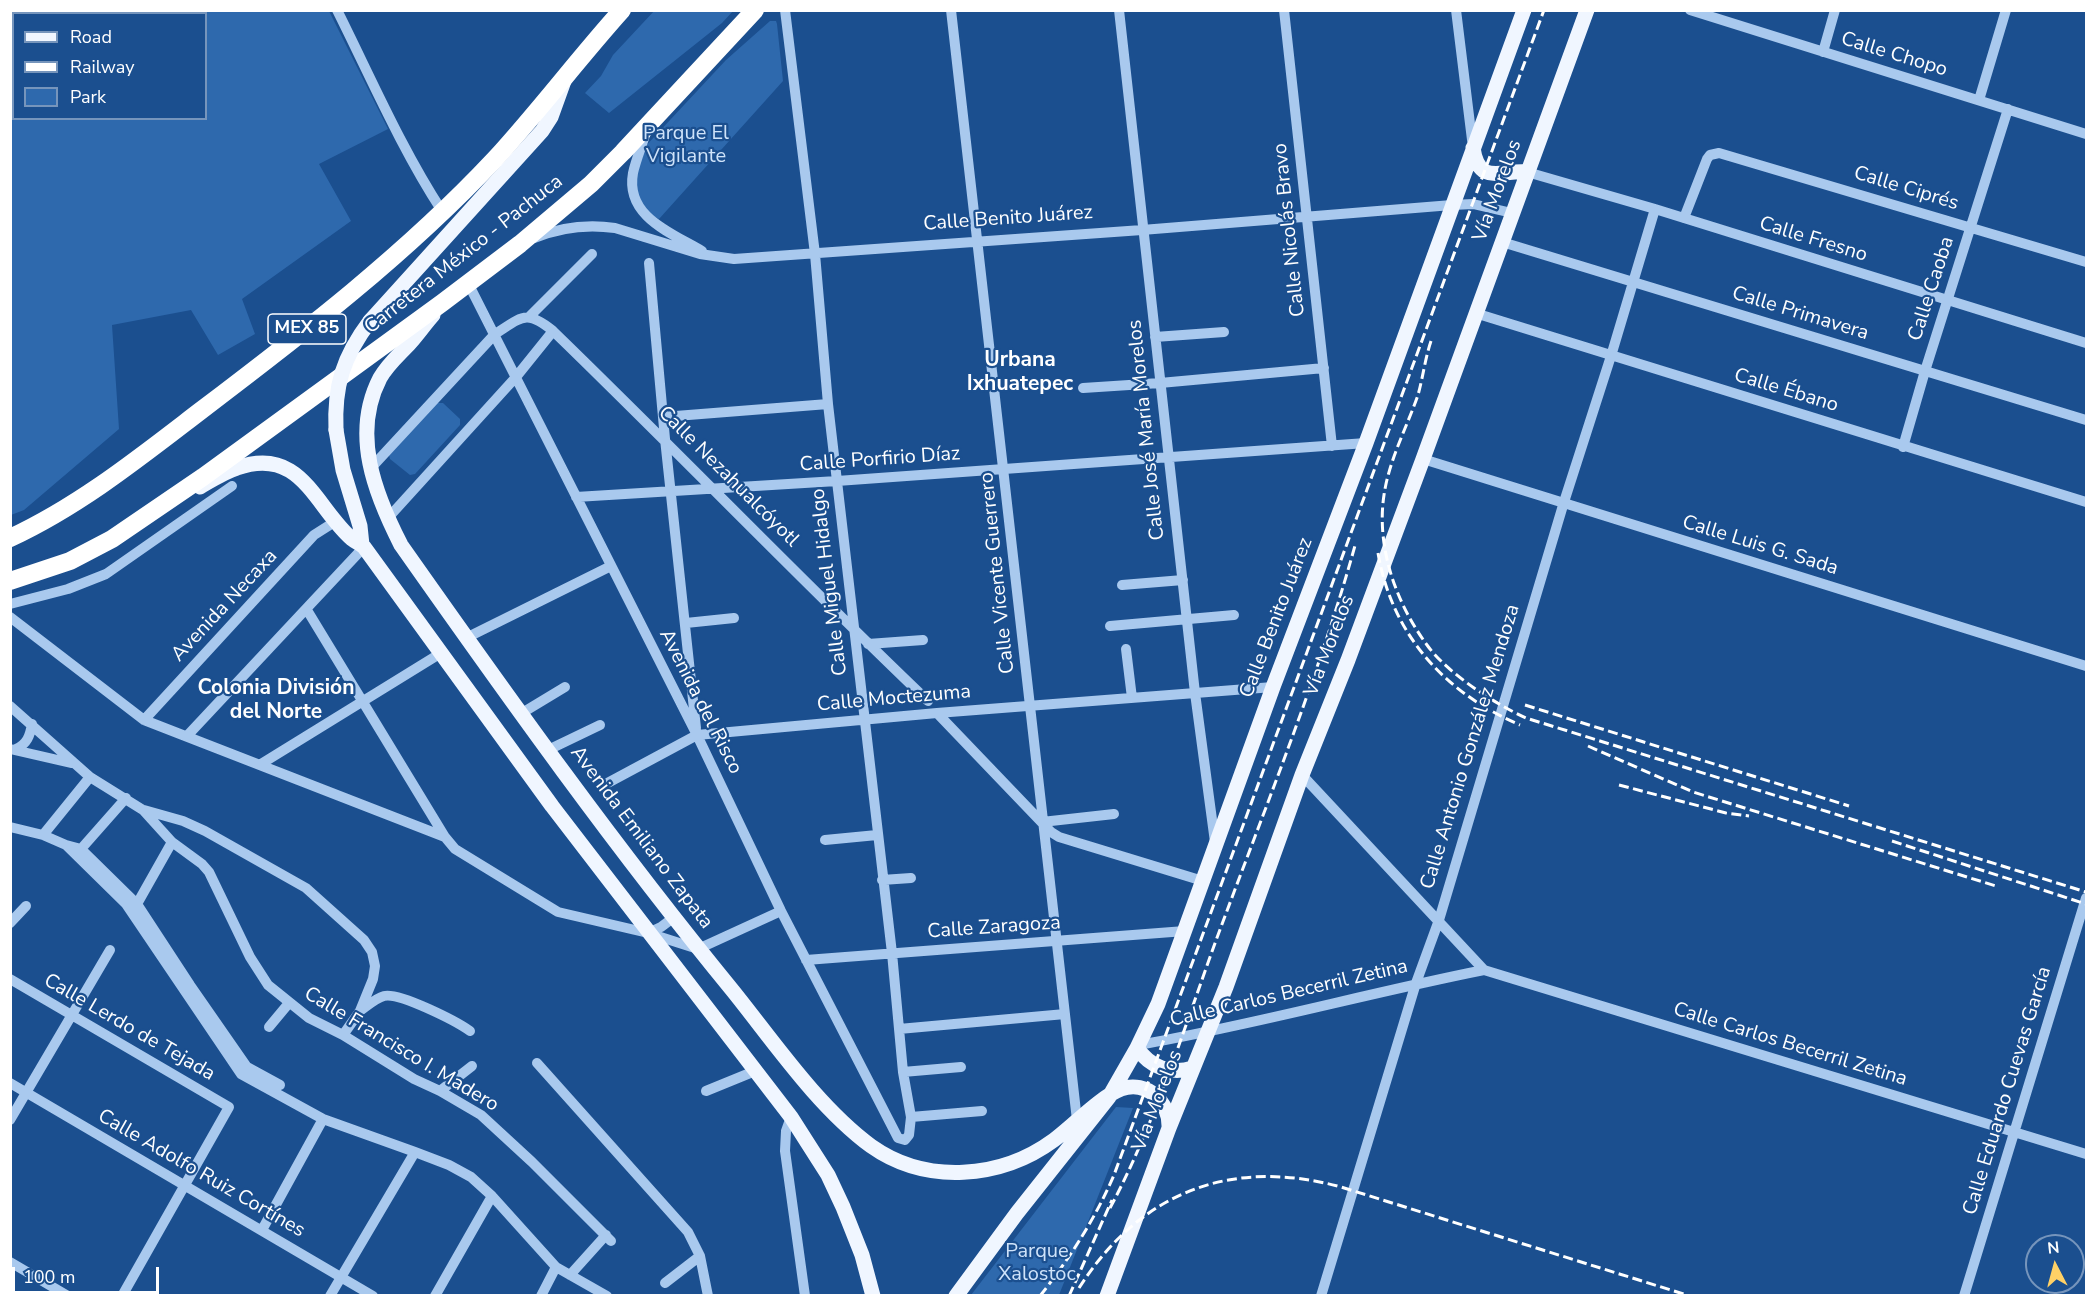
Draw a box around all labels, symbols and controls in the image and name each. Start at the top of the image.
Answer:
legend [12,12,207,120]
text: Road [70,25,112,49]
street label: Calle Chopo [1838,27,1950,83]
text: Railway [70,55,135,79]
text: Park [70,85,106,109]
park label: Parque El Vigilante [643,122,729,169]
street label: Vía Morelos [1468,137,1528,245]
street label: Calle Nicolás Bravo [1269,142,1311,318]
street label: Calle Ciprés [1851,162,1961,216]
street label: Carretera México - Pachuca [360,170,568,340]
street label: Calle Benito Juárez [922,201,1094,237]
street label: Calle Fresno [1756,212,1870,268]
street label: Calle Caoba [1904,234,1960,344]
street label: Calle Primavera [1729,282,1871,346]
road number: MEX 85 [268,314,346,344]
street label: Calle José María Morelos [1123,318,1171,542]
district label: Urbana Ixhuatepec [967,348,1073,398]
street label: Calle Ébano [1731,364,1841,418]
street label: Calle Nezahualcóyotl [653,402,803,552]
street label: Calle Porfirio Díaz [799,442,961,478]
street label: Calle Vicente Guerrero [975,471,1021,675]
street label: Calle Miguel Hidalgo [807,487,853,677]
street label: Calle Luis G. Sada [1679,511,1841,581]
street label: Calle Benito Juárez [1235,534,1319,702]
street label: Avenida Necaxa [167,545,283,667]
street label: Vía Morelos [1300,592,1360,700]
street label: Calle Antonio González Mendoza [1416,602,1526,892]
street label: Avenida del Risco [653,626,747,778]
district label: Colonia División del Norte [198,676,354,726]
street label: Calle Moctezuma [816,680,972,718]
street label: Avenida Emiliano Zapata [564,742,718,934]
street label: Calle Zaragoza [927,911,1061,945]
street label: Calle Carlos Becerril Zetina [1168,955,1410,1033]
street label: Calle Eduardo Cuevas García [1959,964,2057,1218]
street label: Calle Lerdo de Tejada [39,969,219,1087]
street label: Calle Francisco I. Madero [299,982,503,1118]
street label: Calle Carlos Becerril Zetina [1670,998,1910,1092]
street label: Vía Morelos [1128,1047,1188,1155]
street label: Calle Adolfo Ruiz Cortínes [93,1105,309,1243]
north arrow [2025,1234,2085,1294]
text: N [2046,1237,2060,1260]
park label: Parque Xalostoc [998,1240,1076,1287]
scale bar [15,1255,162,1293]
text: 100 m [23,1265,75,1289]

